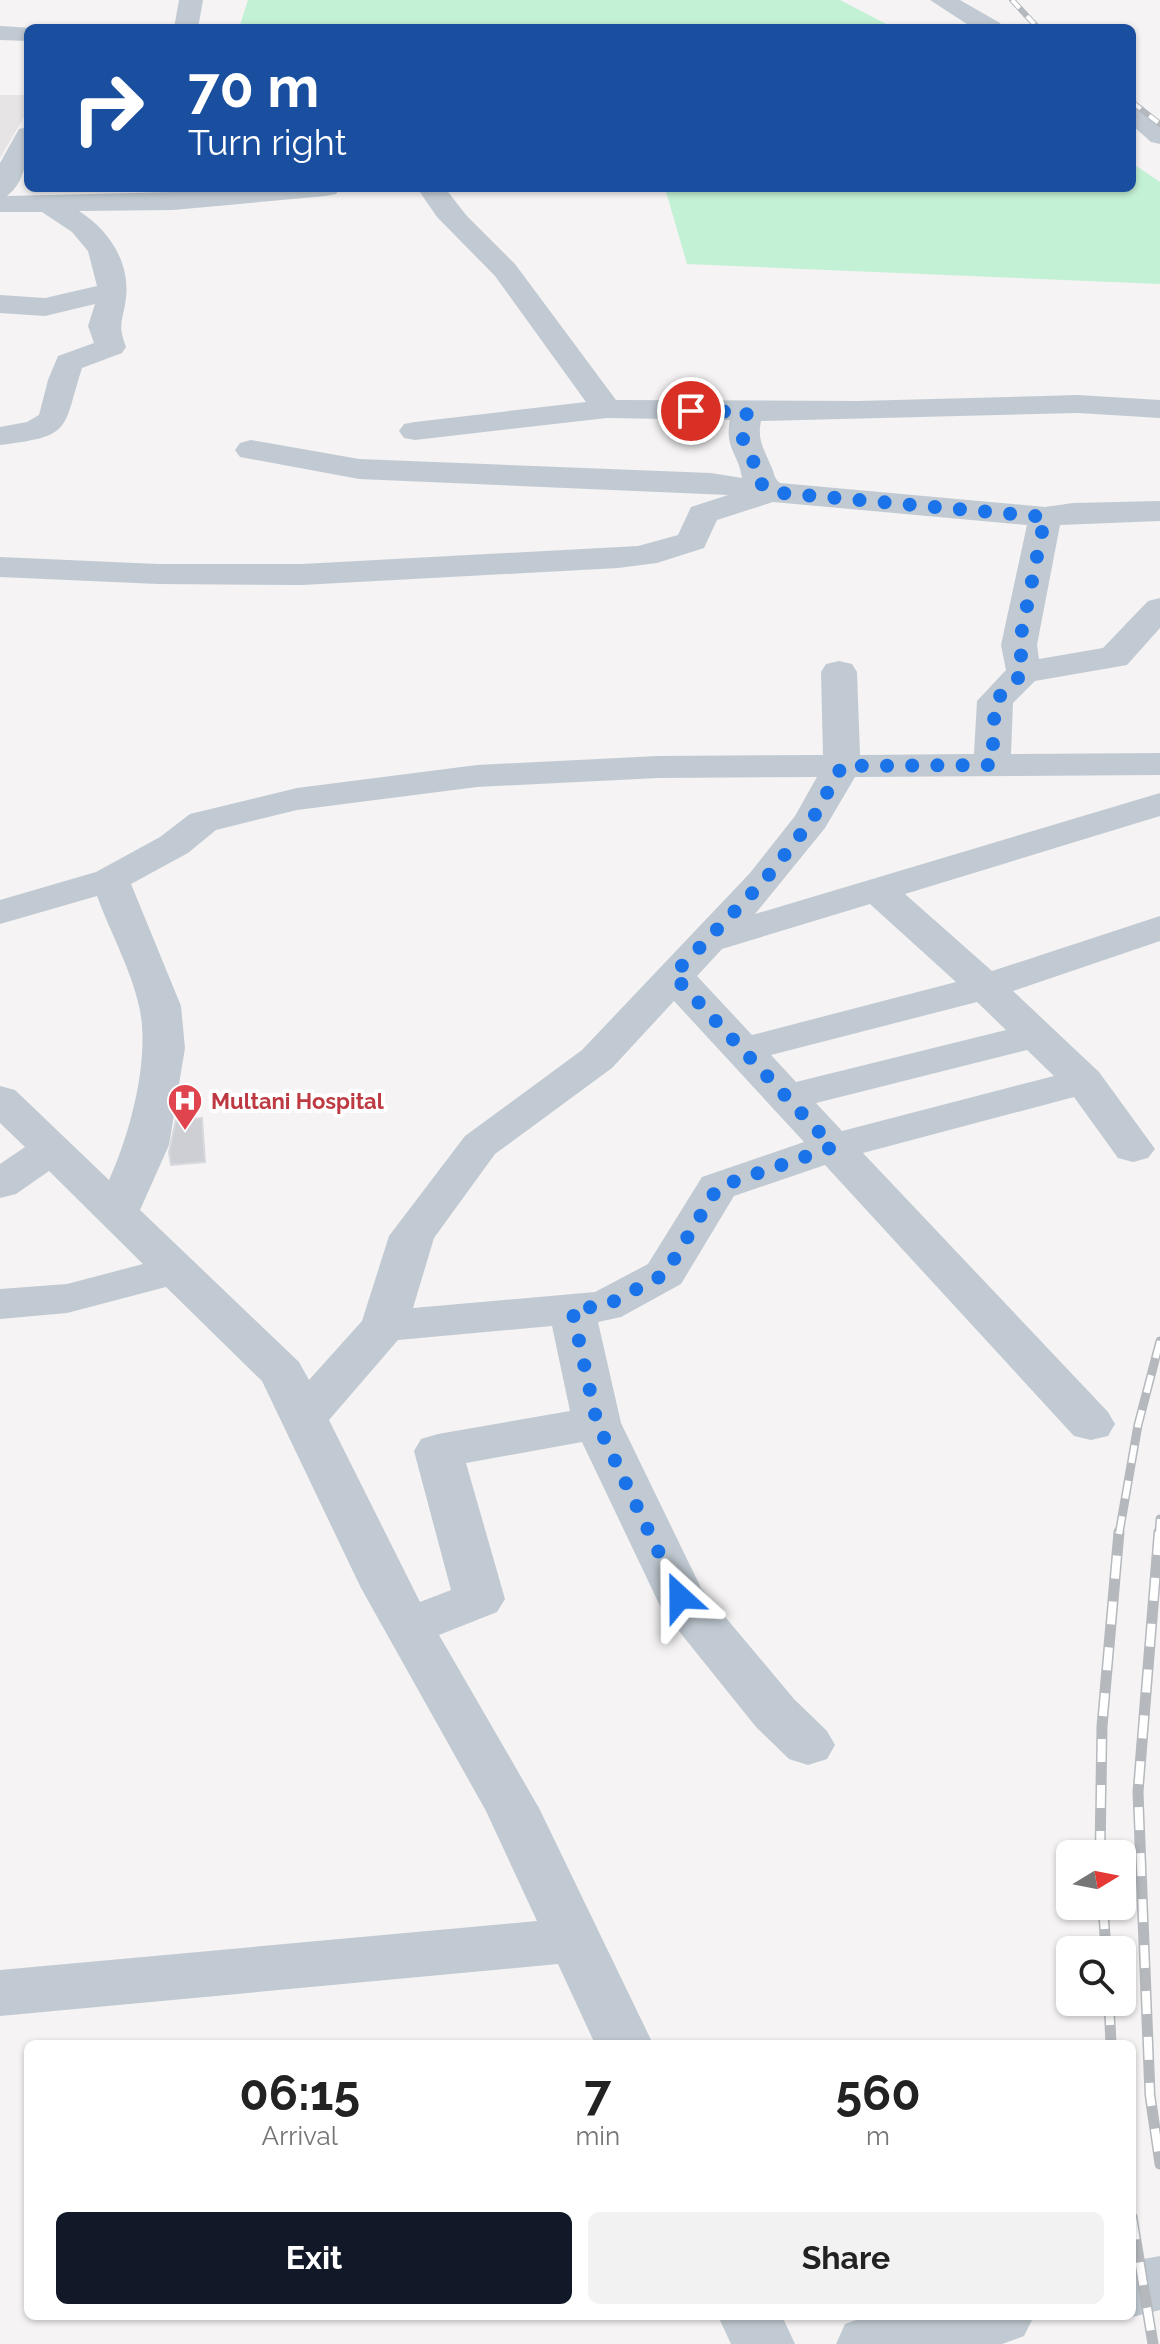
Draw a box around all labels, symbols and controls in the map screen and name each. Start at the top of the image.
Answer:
text: 70 m [188,54,319,120]
icon: right [56,56,160,160]
text: Turn right [188,121,347,163]
pin [657,377,725,445]
icon: arrive [669,389,713,433]
hospital icon: Multani Hospital [166,1082,204,1132]
place label: Multani Hospital [211,1088,385,1114]
position arrow [638,1555,722,1639]
north arrow [1056,1840,1136,1920]
map controls [1056,1840,1136,2016]
button: search [1056,1936,1136,2016]
text: 06:15 [239,2065,360,2121]
text: 7 [584,2065,611,2121]
text: 560 [835,2065,921,2121]
text: Arrival [262,2121,338,2151]
text: min [575,2121,620,2151]
text: m [866,2121,890,2151]
button: Exit [56,2212,572,2304]
button: Share [588,2212,1104,2304]

